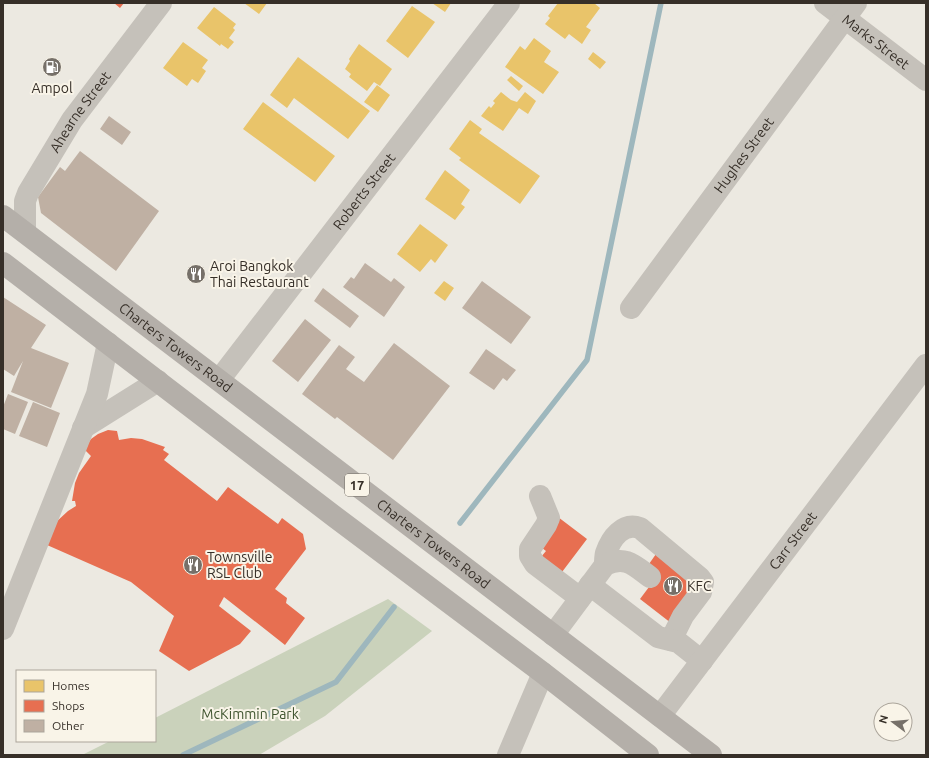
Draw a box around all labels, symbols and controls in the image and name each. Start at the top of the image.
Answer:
street label: Marks Street [839,11,913,73]
fuel station icon: Ampol [41,56,63,78]
street label: Ahearne Street [46,68,114,155]
place label: Ampol [31,80,73,96]
street label: Hughes Street [711,114,777,196]
street label: Roberts Street [330,150,399,233]
place label: Aroi Bangkok Thai Restaurant [210,258,309,290]
restaurant icon: Aroi Bangkok Thai Restaurant [185,263,207,285]
street label: Charters Towers Road [116,299,235,396]
road number: 17 [345,474,369,496]
street label: Charters Towers Road [374,496,493,592]
street label: Carr Street [766,508,820,573]
place label: Townsville RSL Club [207,549,273,581]
restaurant icon: Townsville RSL Club [182,554,204,576]
restaurant icon: KFC [662,575,684,597]
place label: KFC [687,578,712,594]
legend [16,670,156,742]
text: Homes [52,679,90,692]
text: Shops [52,699,84,712]
north arrow [873,702,913,742]
park label: McKimmin Park [201,706,299,722]
text: N [876,714,890,725]
text: Other [52,719,85,732]

